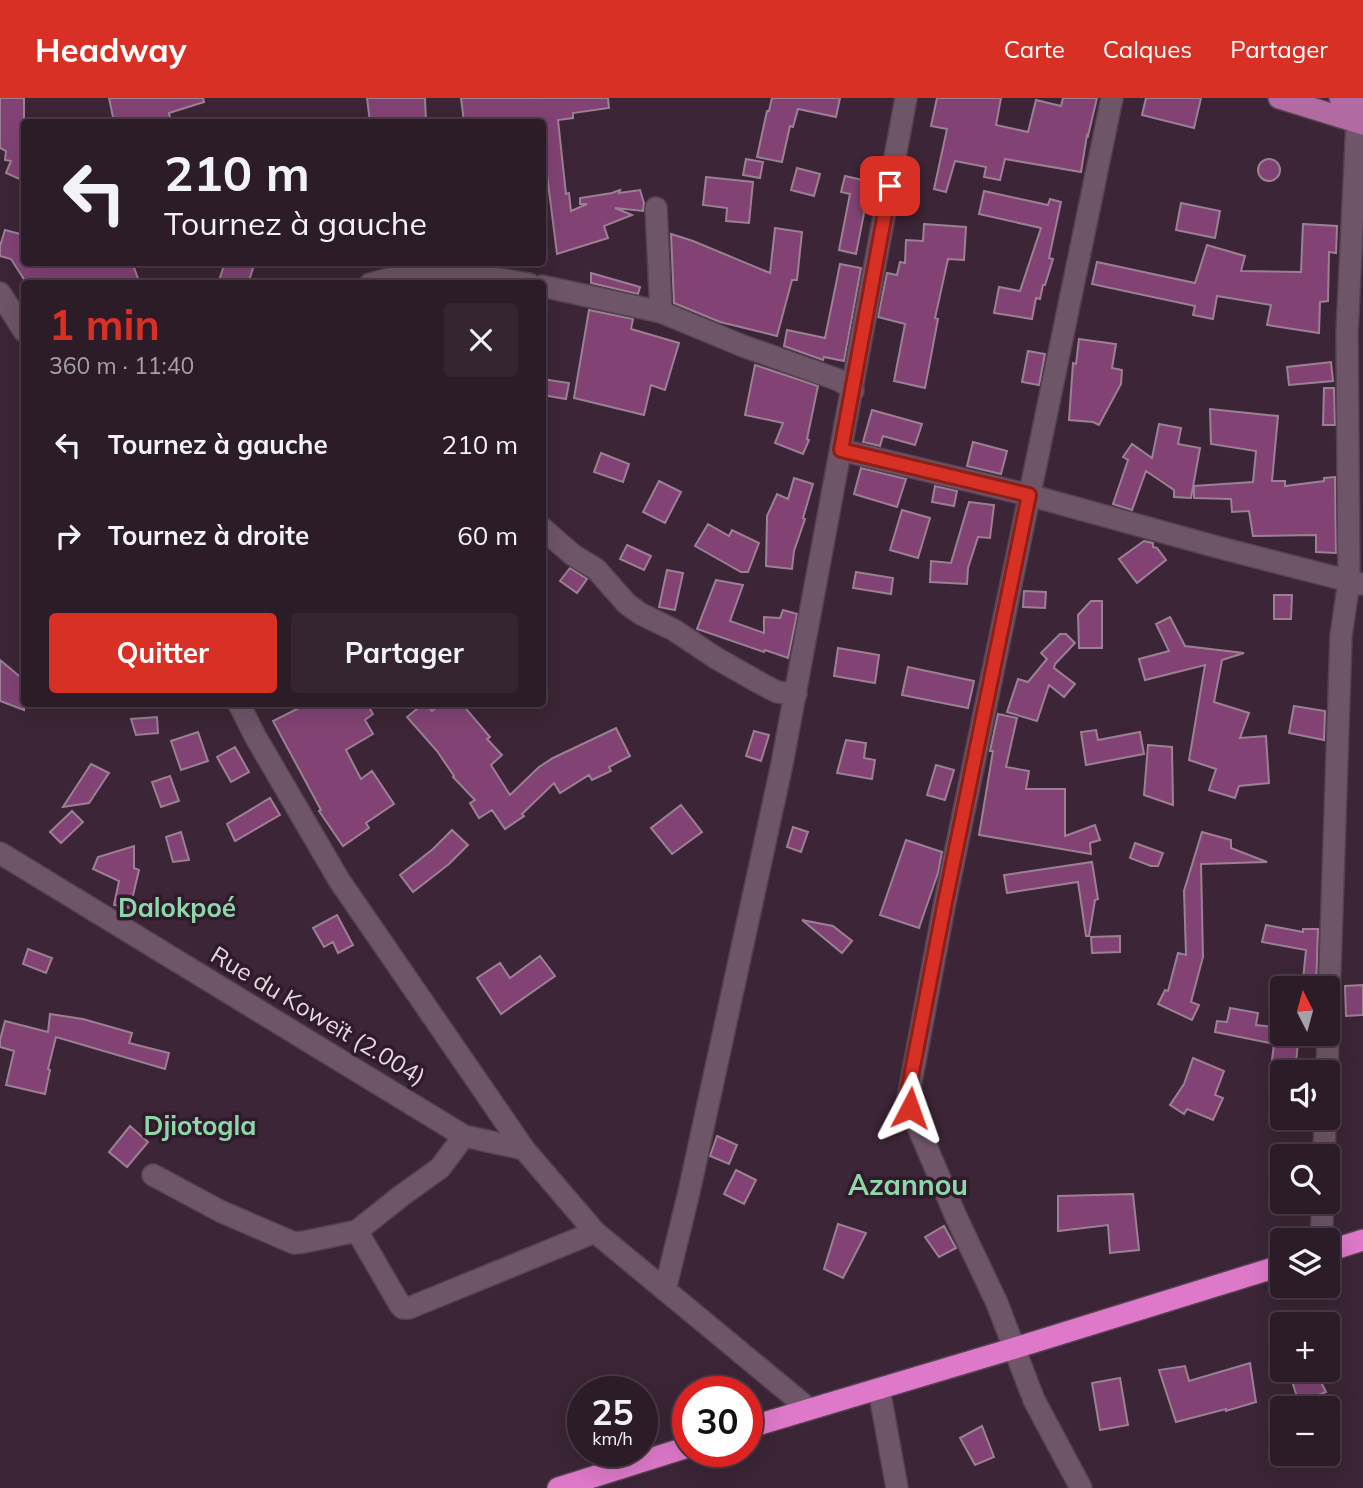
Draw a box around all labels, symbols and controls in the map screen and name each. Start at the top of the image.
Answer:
text: Headway [35,29,187,70]
text: Carte [1004,34,1065,64]
text: Calques [1103,34,1192,64]
text: Partager [1230,34,1328,64]
text: 210 m [164,142,310,203]
icon: left [49,147,140,238]
pin [860,156,920,216]
icon: arrive [871,167,909,205]
text: Tournez à gauche [164,203,427,243]
text: 1 min [49,298,160,351]
button: close [444,303,518,377]
text: 360 m · 11:40 [49,351,194,380]
icon: left [49,426,87,464]
text: Tournez à gauche [108,428,328,461]
text: 210 m [442,428,518,461]
icon: right [49,517,87,555]
text: Tournez à droite [108,519,309,552]
text: 60 m [457,519,518,552]
button: Quitter [49,613,277,693]
button: Partager [291,613,518,693]
district label: Dalokpoé [118,891,236,924]
street label: Rue du Koweït (2.004) [206,939,431,1091]
north arrow [1270,976,1340,1046]
map controls [1270,976,1340,1466]
button: sound [1270,1060,1340,1130]
position arrow [873,1071,947,1145]
district label: Djiotogla [144,1109,256,1142]
button: search [1270,1144,1340,1214]
district label: Azannou [848,1167,968,1202]
button: layers [1270,1228,1340,1298]
button: + [1270,1312,1340,1382]
speed limit sign: 30 [672,1376,763,1467]
text: 25 [591,1390,634,1434]
button: − [1270,1396,1340,1466]
text: km/h [592,1427,633,1450]

